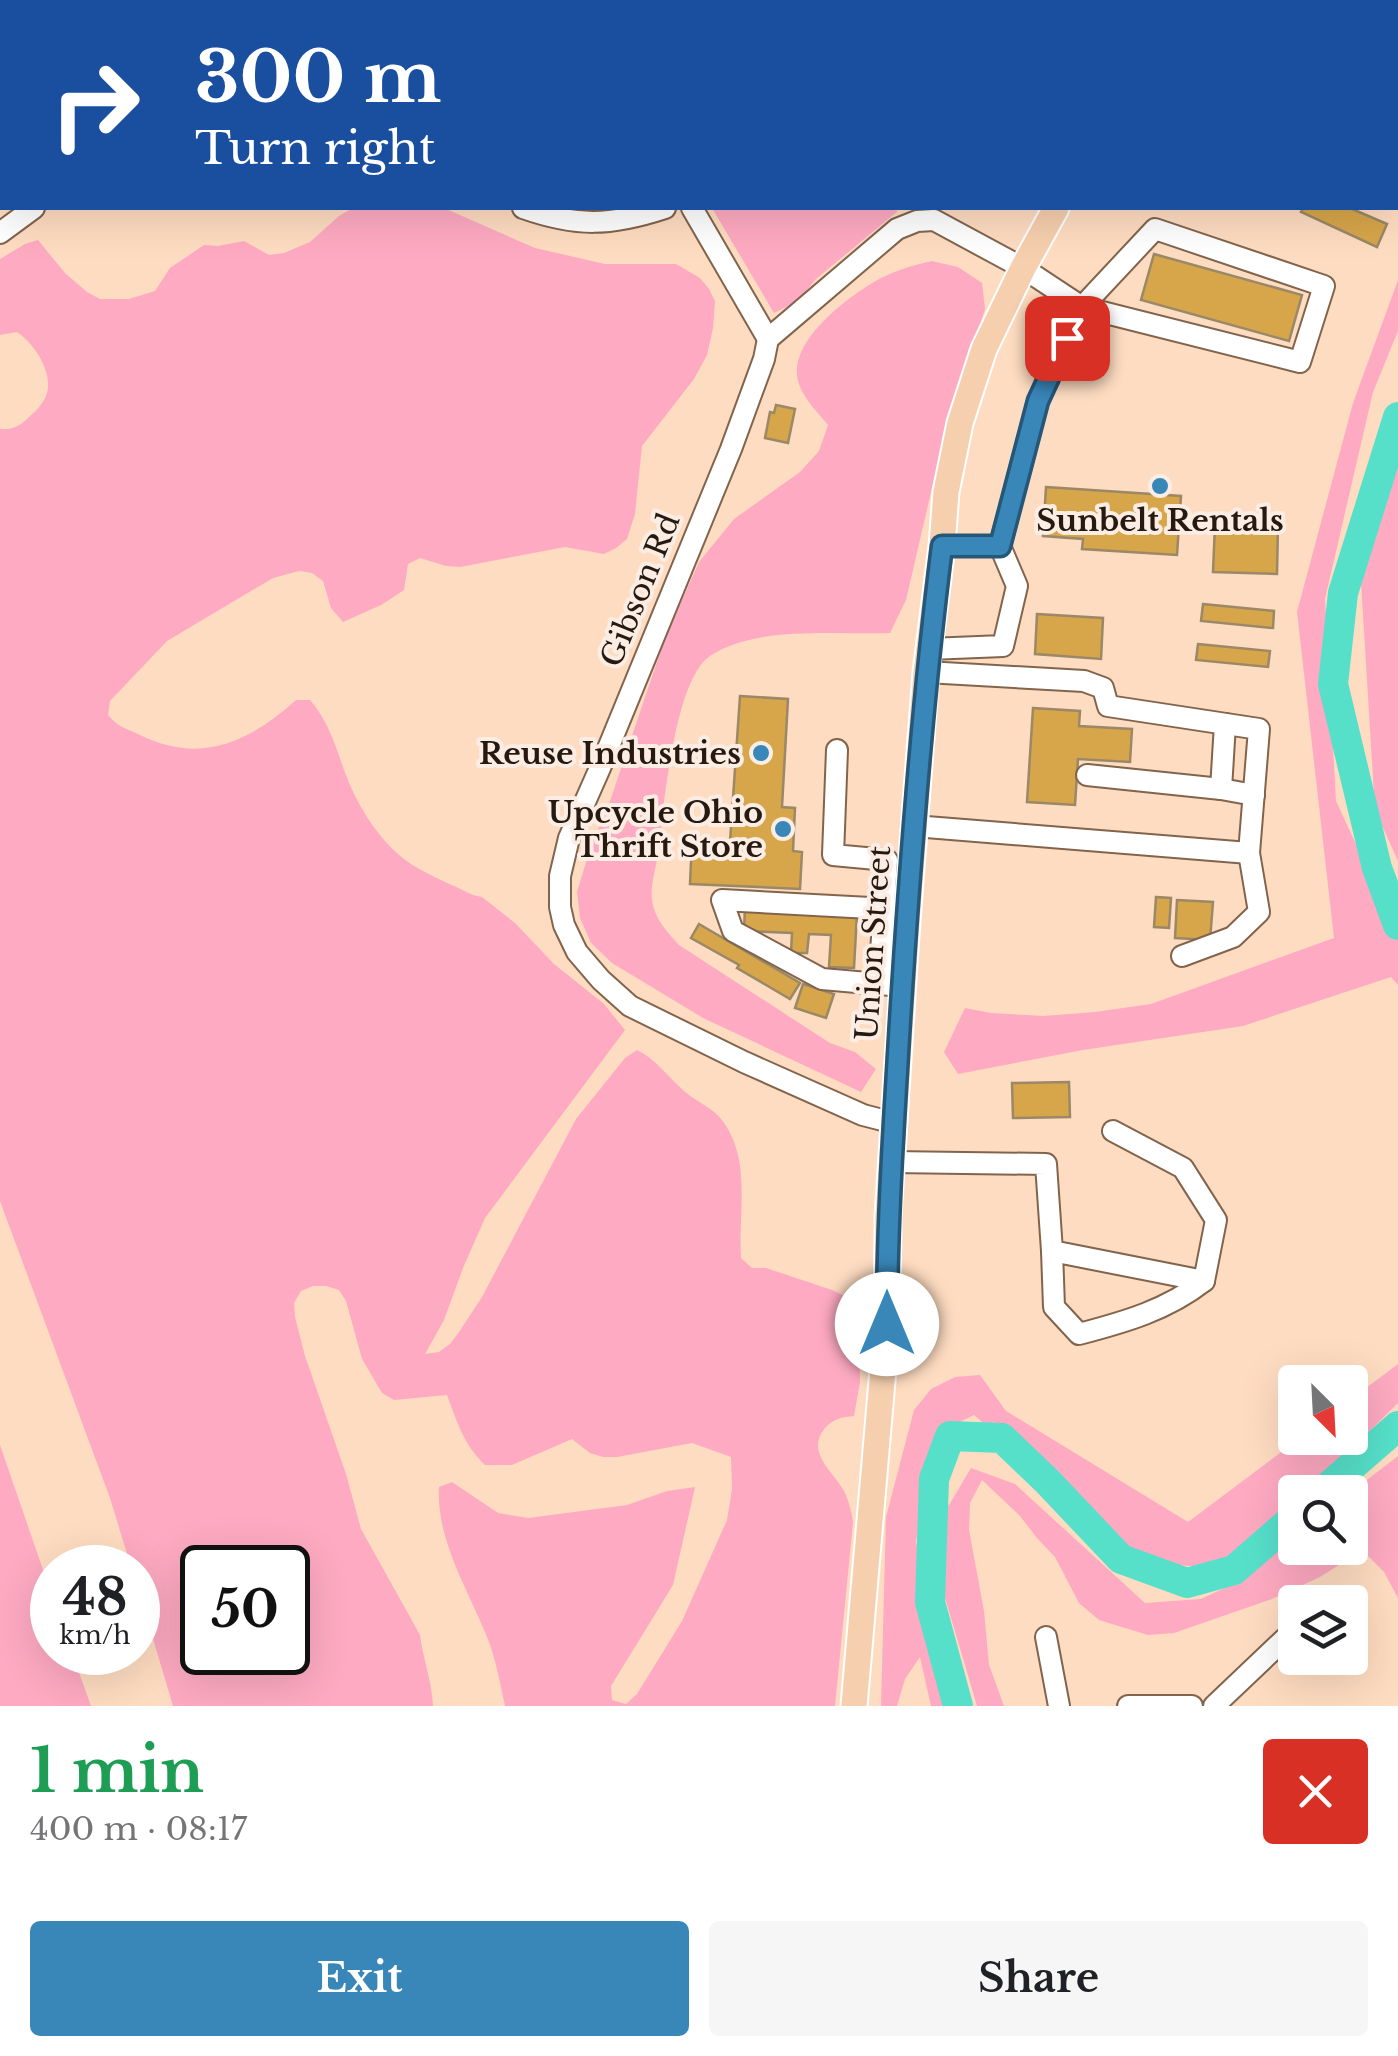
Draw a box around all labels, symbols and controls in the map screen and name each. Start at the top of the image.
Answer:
text: 300 m [195,34,441,121]
icon: right [30,40,160,170]
text: Turn right [195,120,436,176]
pin [1025,296,1110,381]
icon: arrive [1040,311,1095,366]
marker: Sunbelt Rentals [1149,475,1171,497]
place label: Sunbelt Rentals [1036,502,1284,539]
street label: Gibson Rd [592,508,688,672]
place label: Reuse Industries [479,735,741,772]
marker: Reuse Industries [750,742,772,764]
place label: Upcycle Ohio Thrift Store [548,794,763,865]
marker: Upcycle Ohio Thrift Store [772,818,794,840]
street label: Union Street [848,844,898,1042]
position arrow [835,1272,939,1376]
north arrow [1278,1365,1368,1455]
map controls [1278,1365,1368,1675]
button: search [1278,1475,1368,1565]
speed limit sign: 50 [180,1545,310,1675]
text: 48 [63,1566,127,1629]
button: layers [1278,1585,1368,1675]
text: km/h [60,1620,130,1651]
text: 1 min [30,1734,204,1808]
button: close [1263,1739,1368,1844]
text: 400 m · 08:17 [30,1809,247,1849]
button: Exit [30,1921,689,2036]
button: Share [709,1921,1368,2036]

